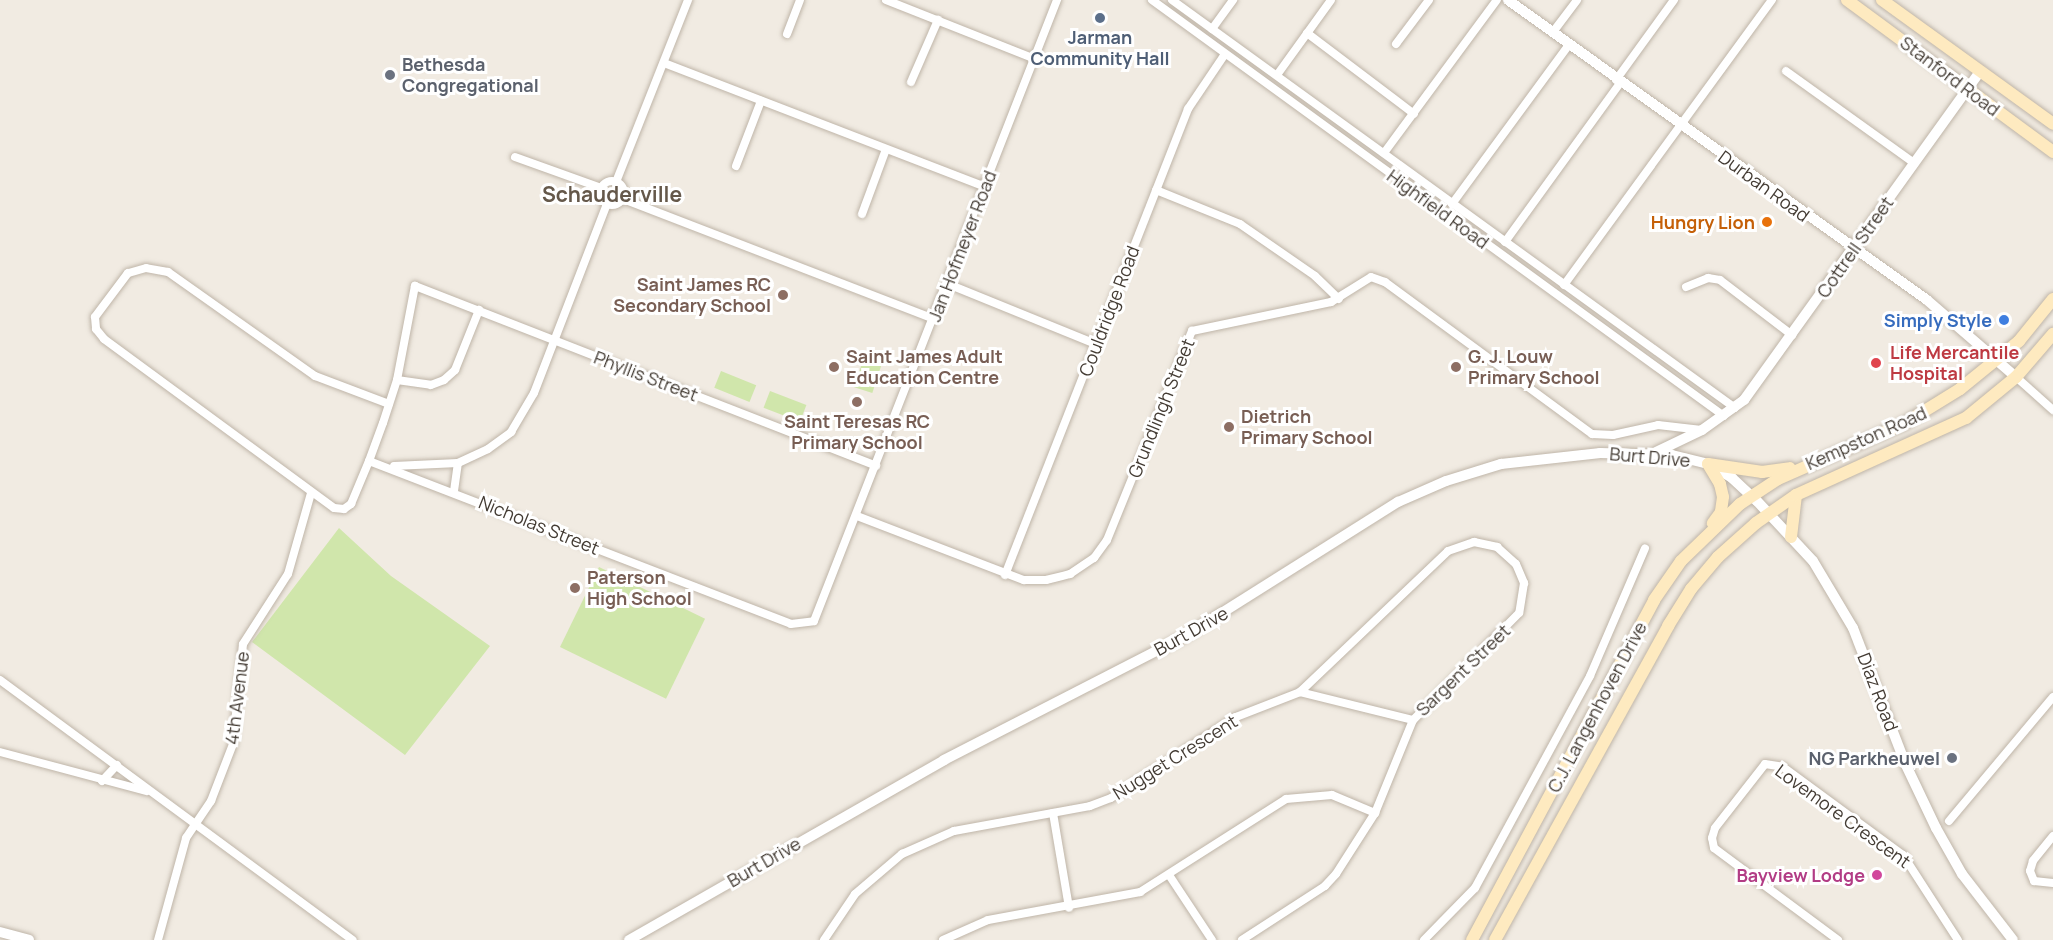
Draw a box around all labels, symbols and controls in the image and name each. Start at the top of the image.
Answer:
marker: Jarman Community Hall [1093,11,1107,25]
place label: Jarman Community Hall [1031,27,1169,70]
street label: Stanford Road [1896,32,2004,120]
place label: Bethesda Congregational [402,54,539,97]
marker: Bethesda Congregational [383,68,397,82]
street label: Durban Road [1714,146,1814,226]
street label: Highfield Road [1383,165,1493,253]
street label: Jan Hofmeyer Road [923,167,1001,325]
district label: Schauderville [542,181,682,207]
street label: Cottrell Street [1812,192,1898,302]
place label: Hungry Lion [1651,211,1755,233]
marker: Hungry Lion [1760,215,1774,229]
street label: Couldridge Road [1074,243,1144,379]
place label: Saint James RC Secondary School [613,274,771,316]
marker: Saint James RC Secondary School [776,288,790,302]
place label: Simply Style [1884,309,1992,331]
marker: Simply Style [1997,313,2011,327]
street label: Grundlingh Street [1123,335,1199,481]
place label: Life Mercantile Hospital [1890,342,2019,385]
street label: Phyllis Street [591,346,701,406]
place label: Saint James Adult Education Centre [846,346,1003,388]
place label: G. J. Louw Primary School [1468,346,1600,388]
marker: Life Mercantile Hospital [1867,354,1885,372]
marker: Saint James Adult Education Centre [827,360,841,374]
marker: G. J. Louw Primary School [1449,360,1463,374]
marker: Saint Teresas RC Primary School [850,395,864,409]
street label: Kempston Road [1802,402,1930,474]
place label: Dietrich Primary School [1241,406,1373,448]
place label: Saint Teresas RC Primary School [784,411,930,454]
marker: Dietrich Primary School [1222,420,1236,434]
street label: Burt Drive [1609,443,1691,471]
street label: Nicholas Street [476,491,602,559]
place label: Paterson High School [587,567,692,610]
marker: Paterson High School [568,581,582,595]
street label: Burt Drive [1150,602,1232,660]
street label: C.J. Langenhoven Drive [1543,618,1651,796]
street label: Sargent Street [1411,620,1515,720]
street label: 4th Avenue [221,650,253,746]
street label: Diaz Road [1853,650,1903,734]
street label: Nugget Crescent [1109,710,1241,804]
place label: NG Parkheuwel [1808,747,1940,769]
marker: NG Parkheuwel [1945,751,1959,765]
street label: Lovemore Crescent [1771,760,1915,872]
street label: Burt Drive [723,832,805,892]
place label: Bayview Lodge [1736,864,1865,886]
marker: Bayview Lodge [1870,868,1884,882]

